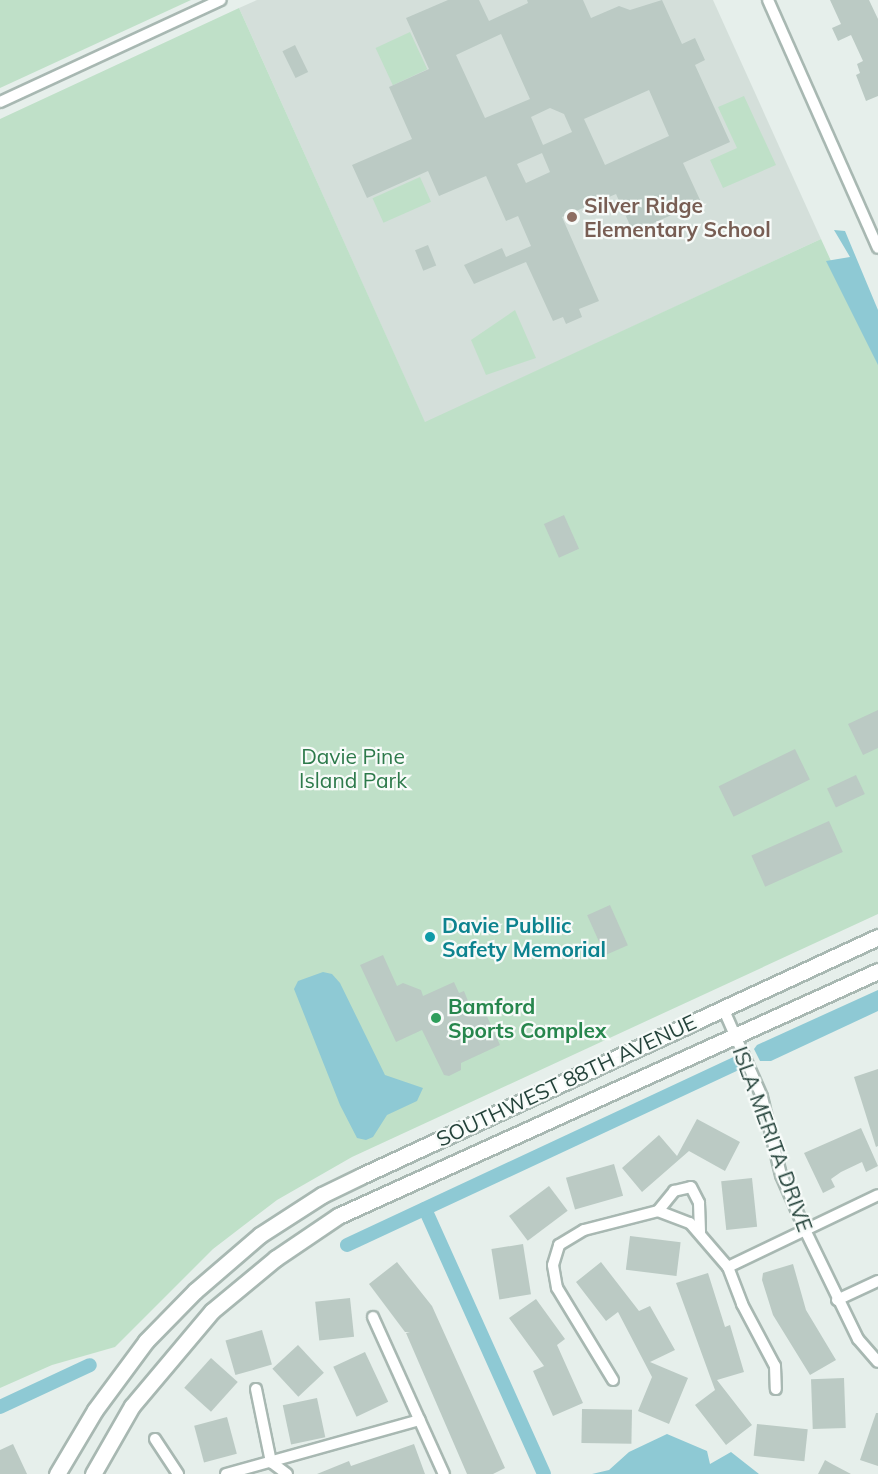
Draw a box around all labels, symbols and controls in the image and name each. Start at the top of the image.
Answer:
place label: Silver Ridge Elementary School [584,192,771,242]
marker: Silver Ridge Elementary School [565,210,579,224]
park label: Davie Pine Island Park [299,743,407,793]
place label: Davie Publlic Safety Memorial [442,912,606,962]
marker: Davie Publlic Safety Memorial [423,930,437,944]
place label: Bamford Sports Complex [448,993,607,1043]
street label: SOUTHWEST 88TH AVENUE [432,1009,700,1151]
marker: Bamford Sports Complex [429,1011,443,1025]
street label: ISLA MERITA DRIVE [728,1043,818,1235]

